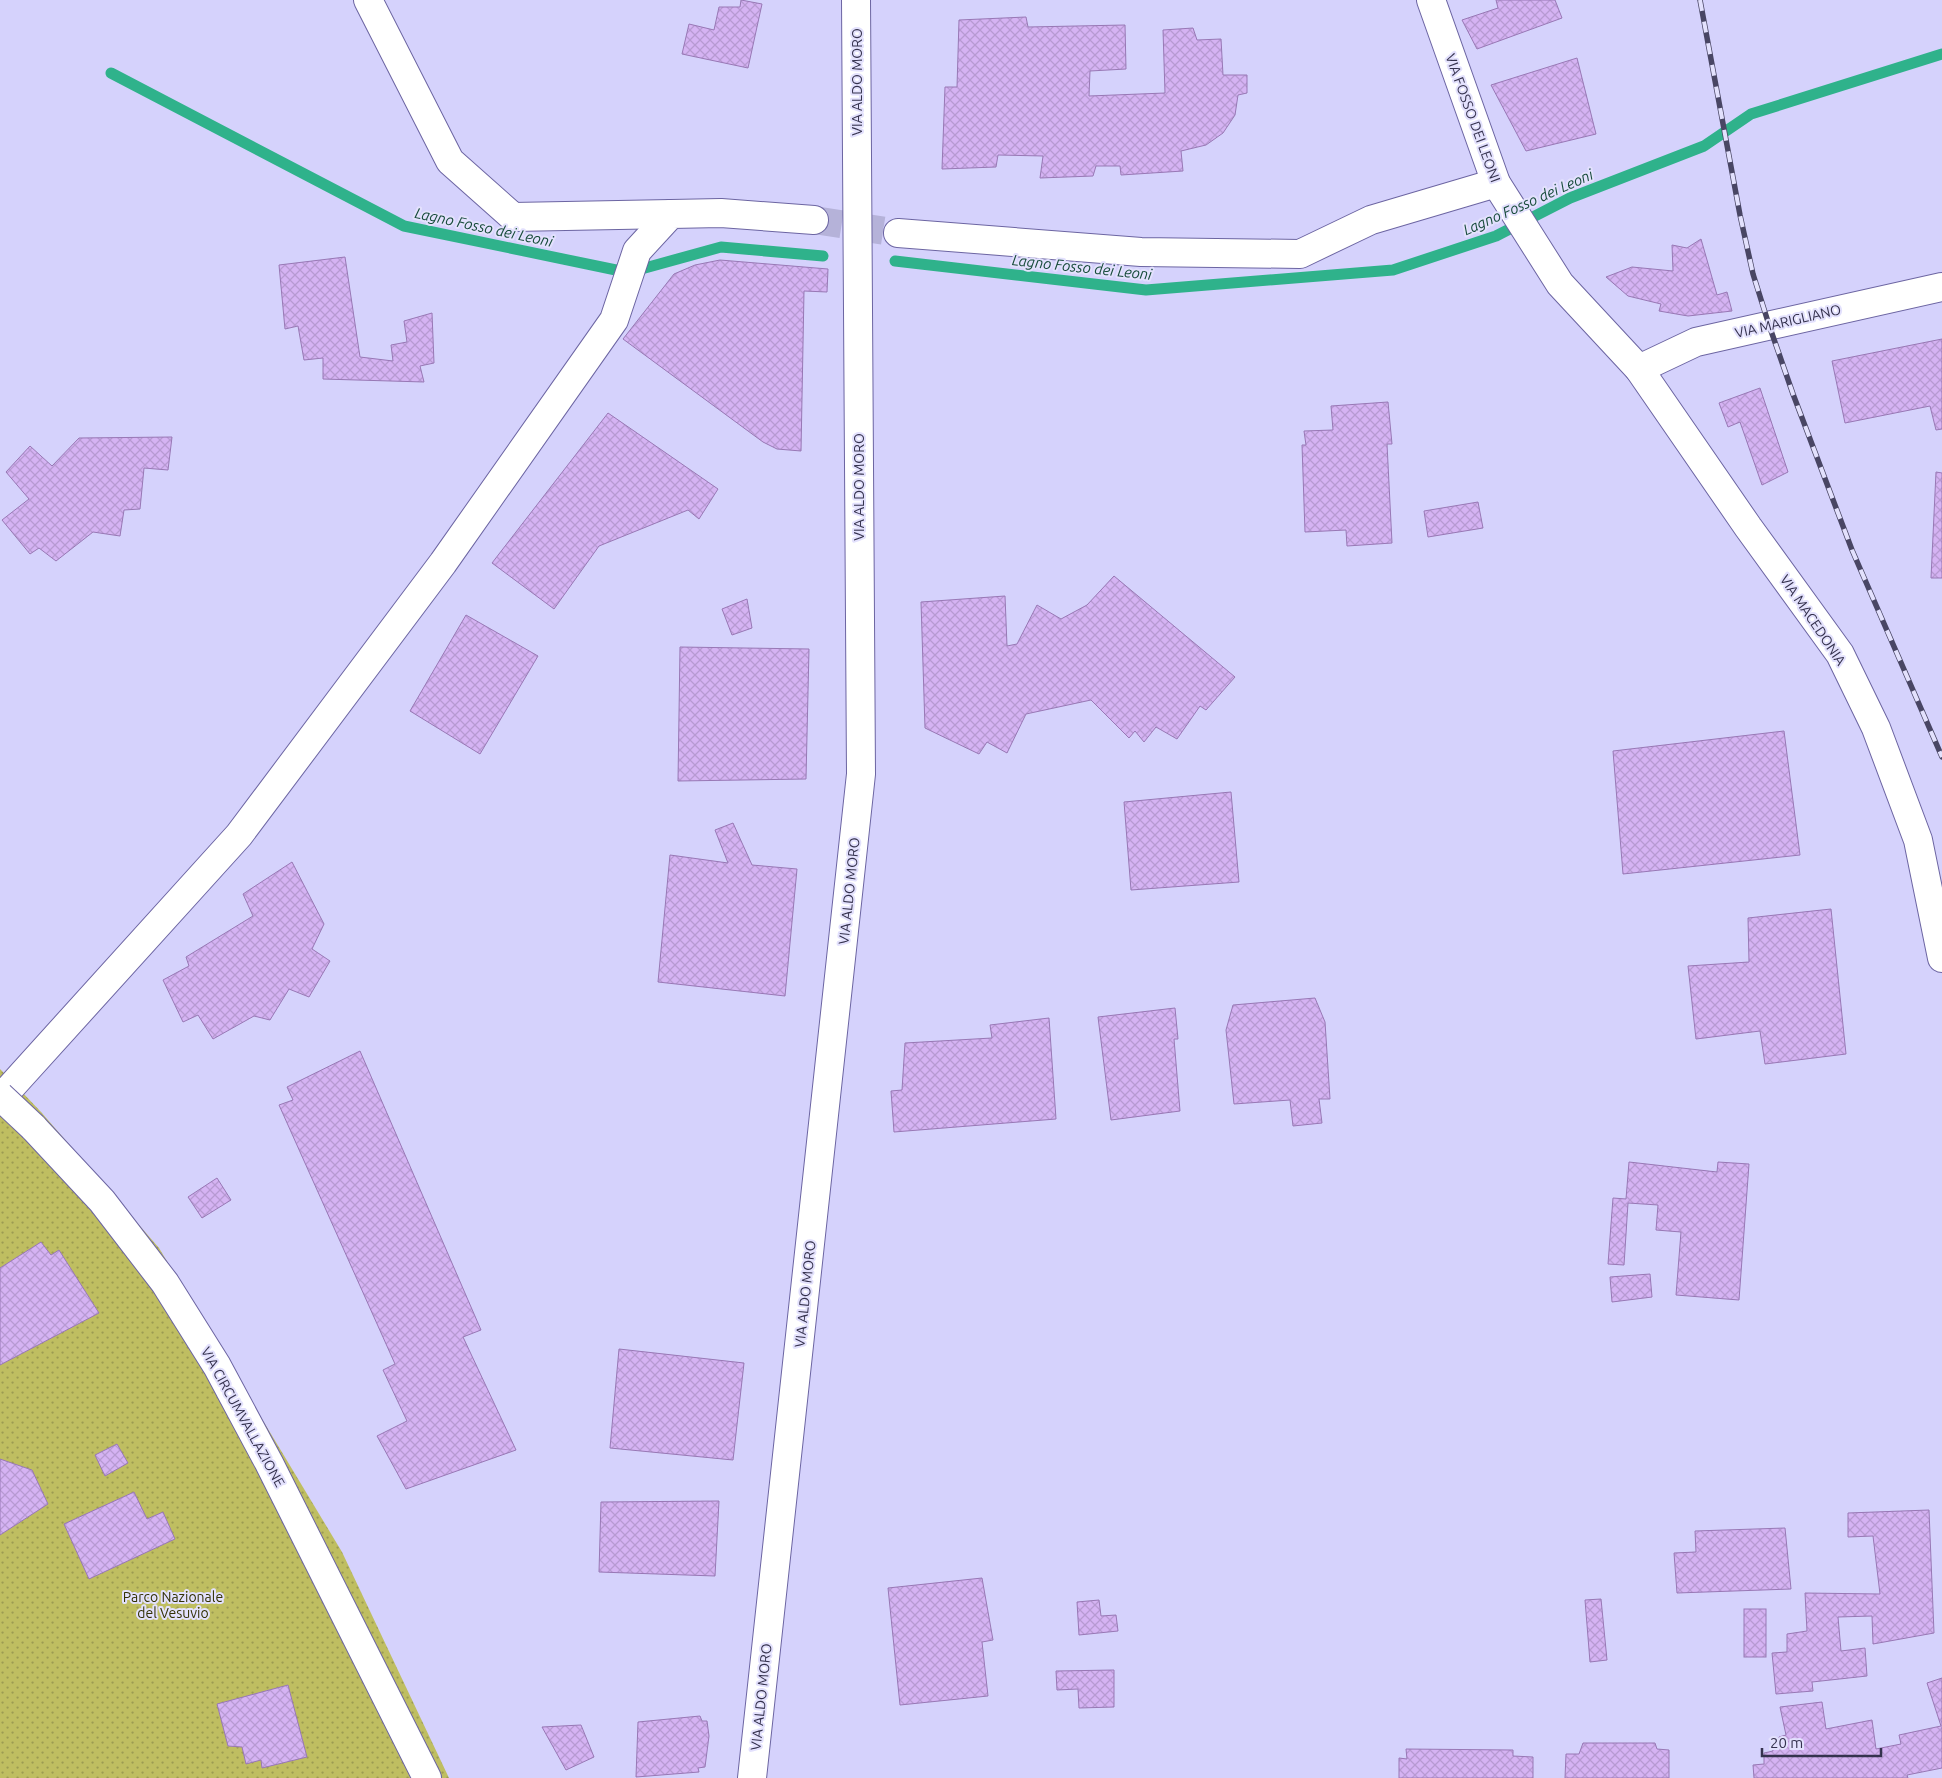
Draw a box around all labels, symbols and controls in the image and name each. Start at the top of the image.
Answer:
street label: VIA ALDO MORO [849,28,865,136]
street label: VIA FOSSO DEI LEONI [1442,52,1504,184]
water label: Lagno Fosso dei Leoni [1460,165,1597,238]
water label: Lagno Fosso dei Leoni [413,204,556,250]
water label: Lagno Fosso dei Leoni [1011,251,1154,283]
street label: VIA MARIGLIANO [1733,301,1843,341]
street label: VIA ALDO MORO [851,433,867,541]
street label: VIA MACEDONIA [1777,572,1849,668]
street label: VIA ALDO MORO [835,837,863,945]
street label: VIA ALDO MORO [791,1240,819,1348]
street label: VIA CIRCUMVALLAZIONE [198,1344,288,1490]
park label: Parco Nazionale del Vesuvio [123,1589,223,1621]
street label: VIA ALDO MORO [747,1643,775,1751]
scale bar [1762,1726,1881,1758]
text: 20 m [1770,1734,1803,1751]

